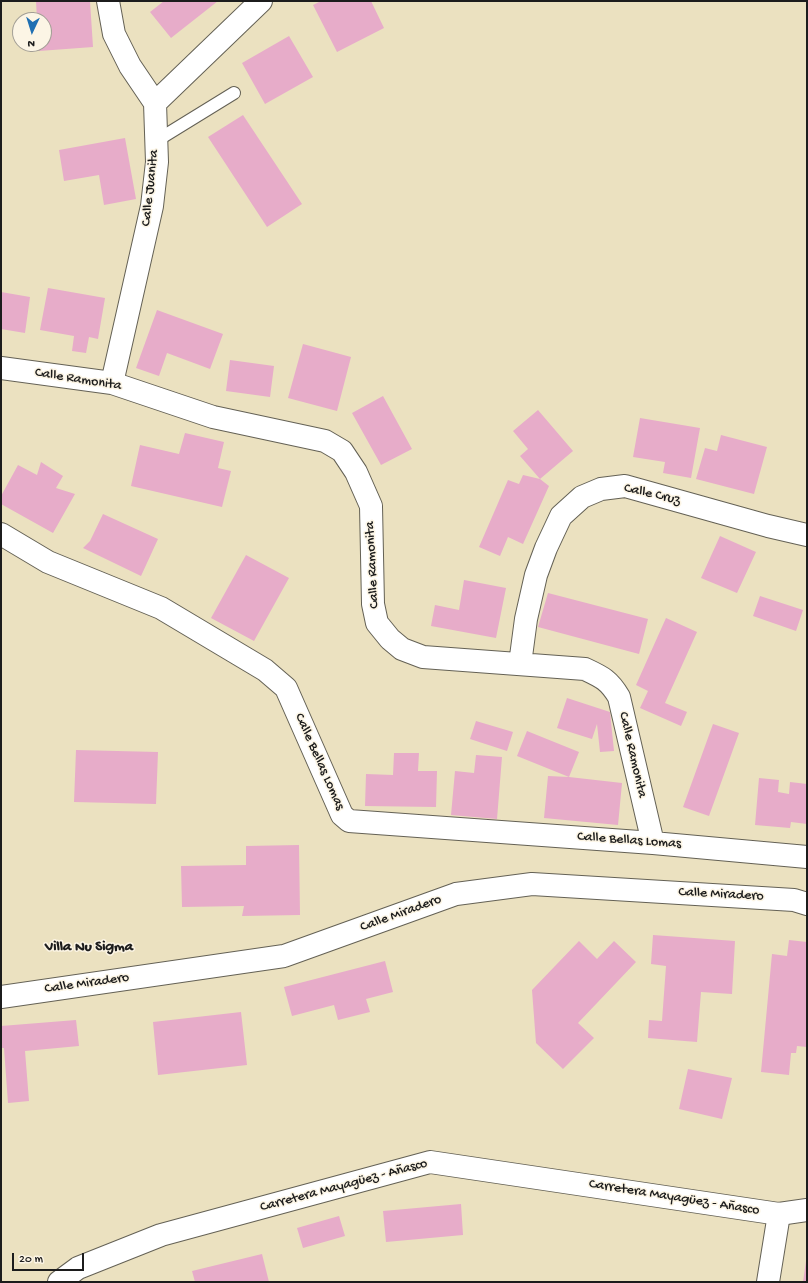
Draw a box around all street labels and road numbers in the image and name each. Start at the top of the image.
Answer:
street label: Calle Juanita [139,149,163,227]
street label: Calle Ramonita [33,365,123,395]
street label: Calle Cruz [622,480,682,510]
street label: Calle Ramonita [362,521,384,609]
street label: Calle Ramonita [614,710,650,800]
street label: Calle Bellas Lomas [290,711,348,813]
street label: Calle Bellas Lomas [576,829,682,853]
street label: Calle Miradero [678,884,764,906]
street label: Calle Miradero [358,892,444,936]
street label: Calle Miradero [44,970,130,998]
street label: Carretera Mayagüez - Añasco [259,1156,429,1216]
street label: Carretera Mayagüez - Añasco [588,1176,760,1220]

